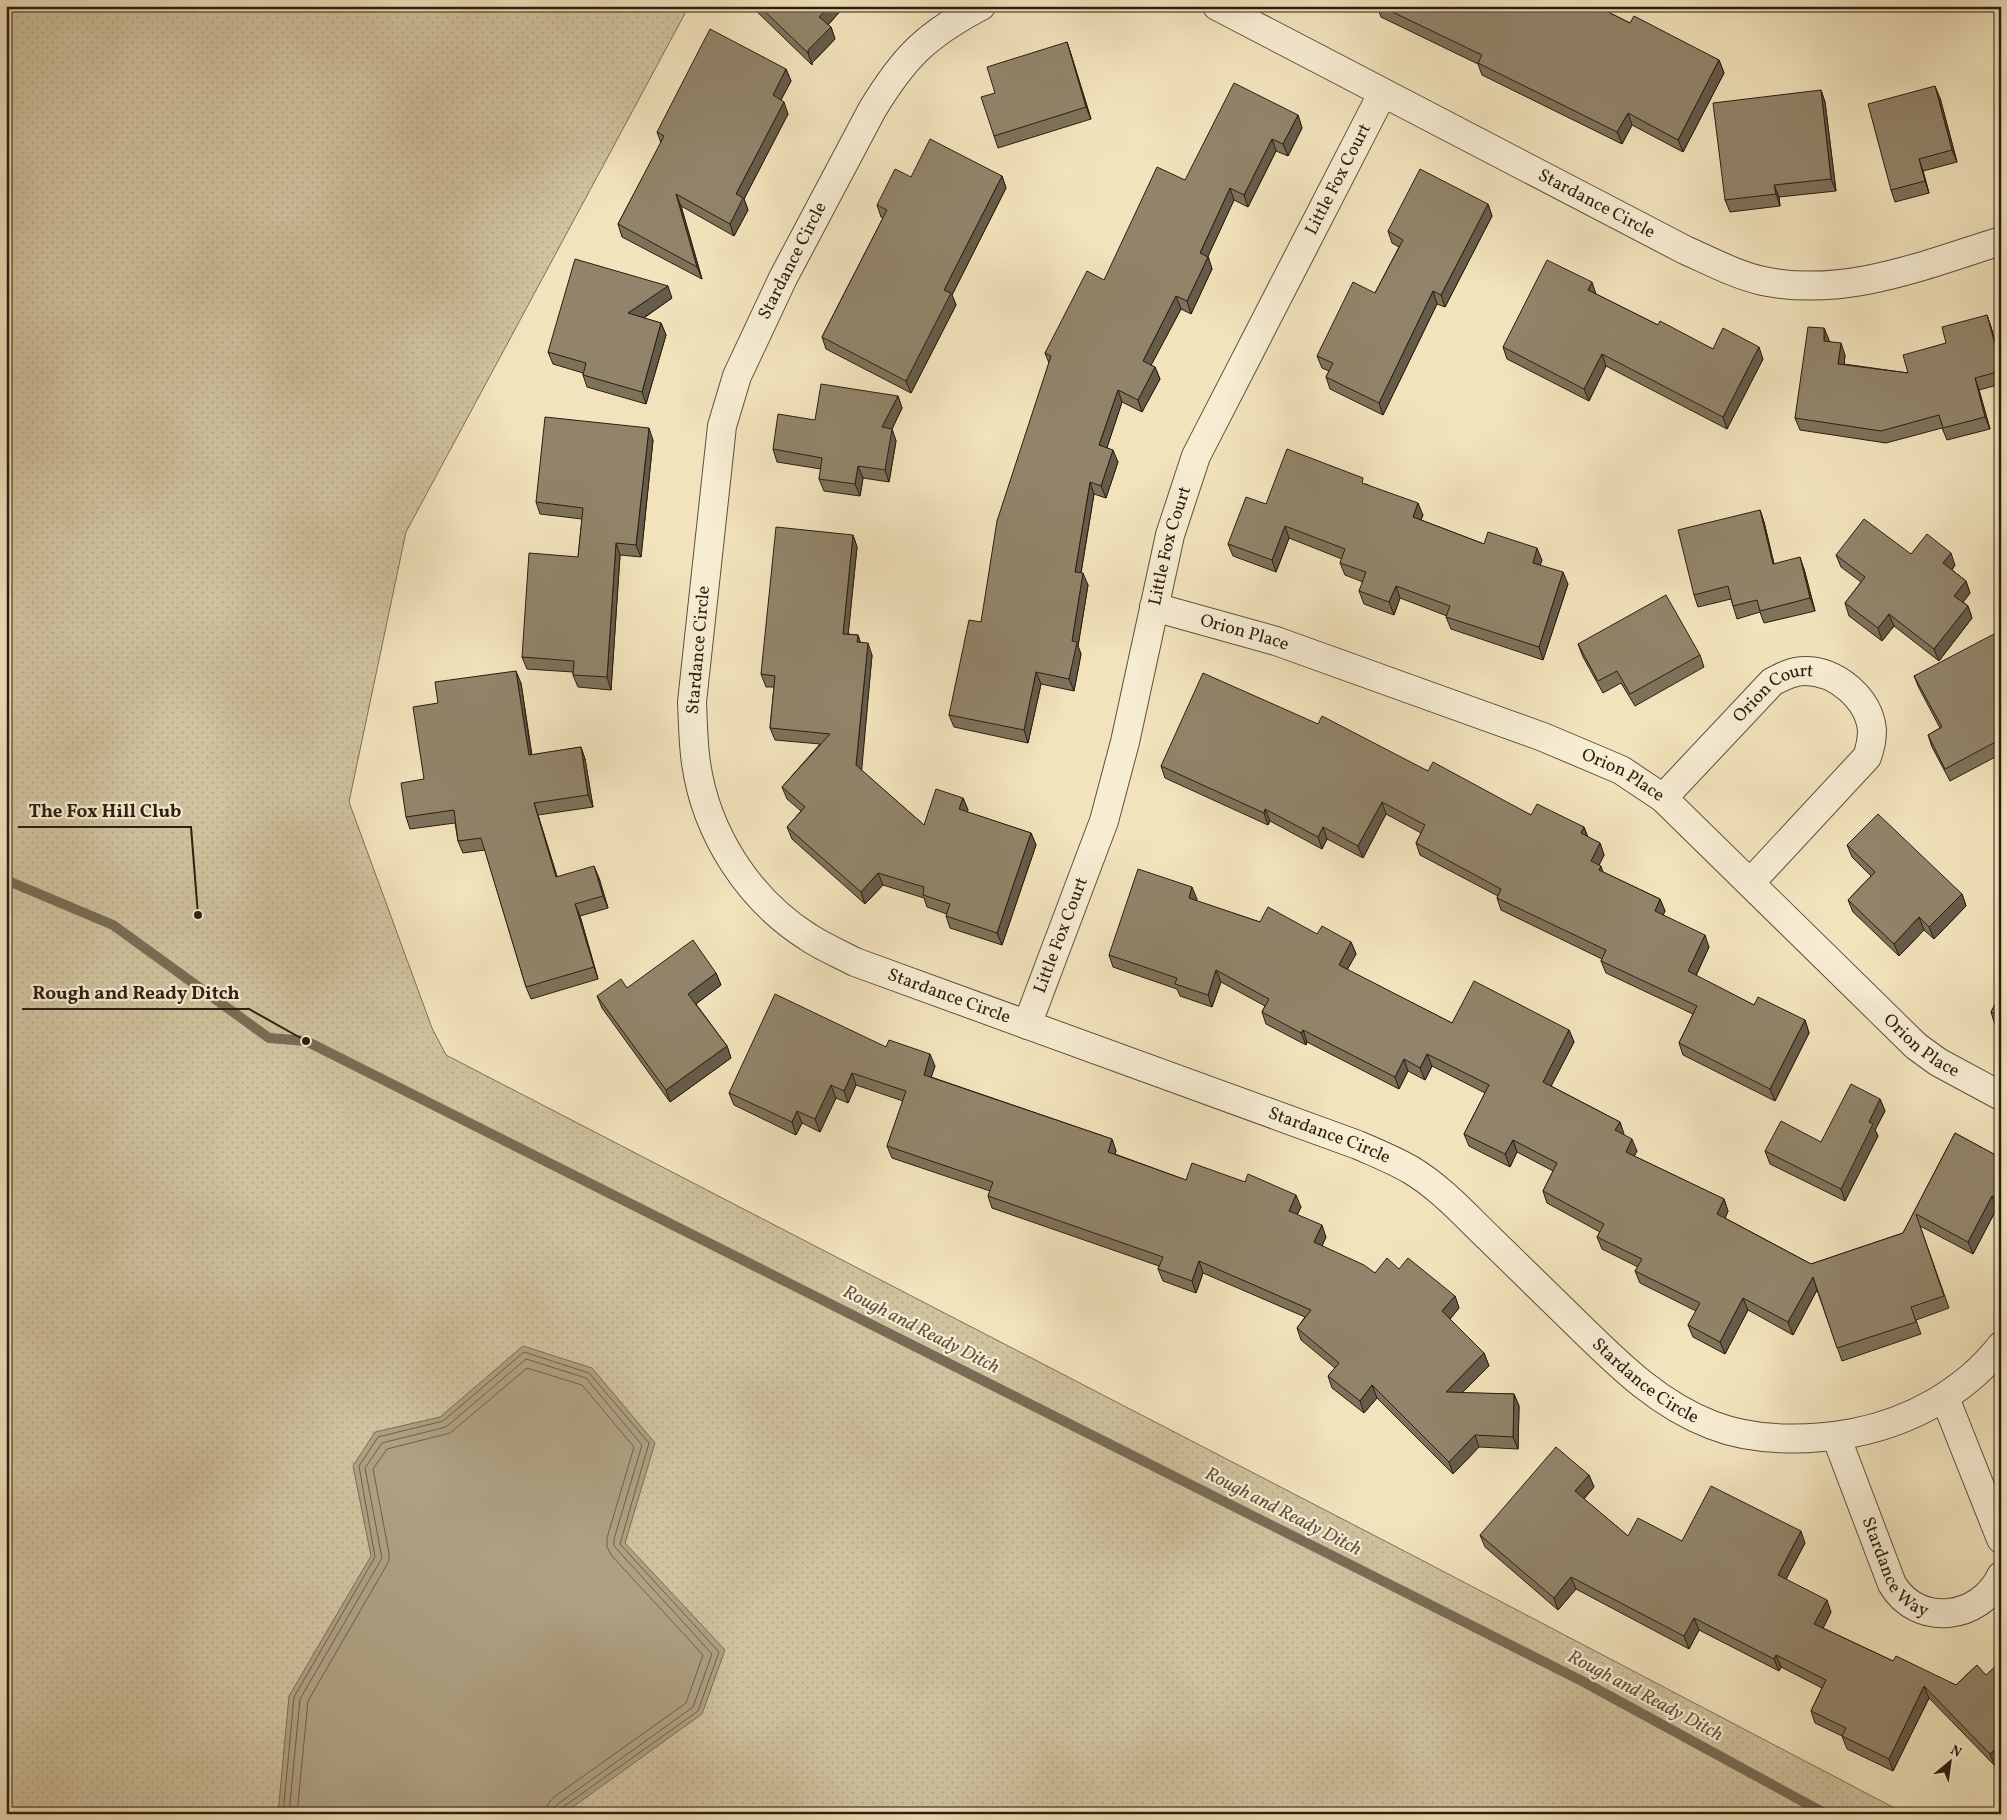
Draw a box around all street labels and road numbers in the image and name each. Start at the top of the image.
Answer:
street label: Little Fox Court [1299,119,1377,239]
street label: Stardance Circle [1533,163,1660,245]
street label: Stardance Circle [753,198,833,324]
street label: Little Fox Court [1143,483,1198,608]
street label: Stardance Circle [681,585,717,715]
street label: Orion Place [1197,608,1293,657]
street label: Orion Court [1727,658,1815,728]
street label: Orion Place [1578,742,1669,808]
street label: Little Fox Court [1028,874,1094,997]
street label: Stardance Circle [884,962,1014,1030]
street label: Orion Place [1878,1008,1964,1084]
street label: Stardance Circle [1265,1101,1395,1170]
street label: Stardance Circle [1586,1332,1703,1430]
street label: Stardance Way [1855,1513,1932,1624]

